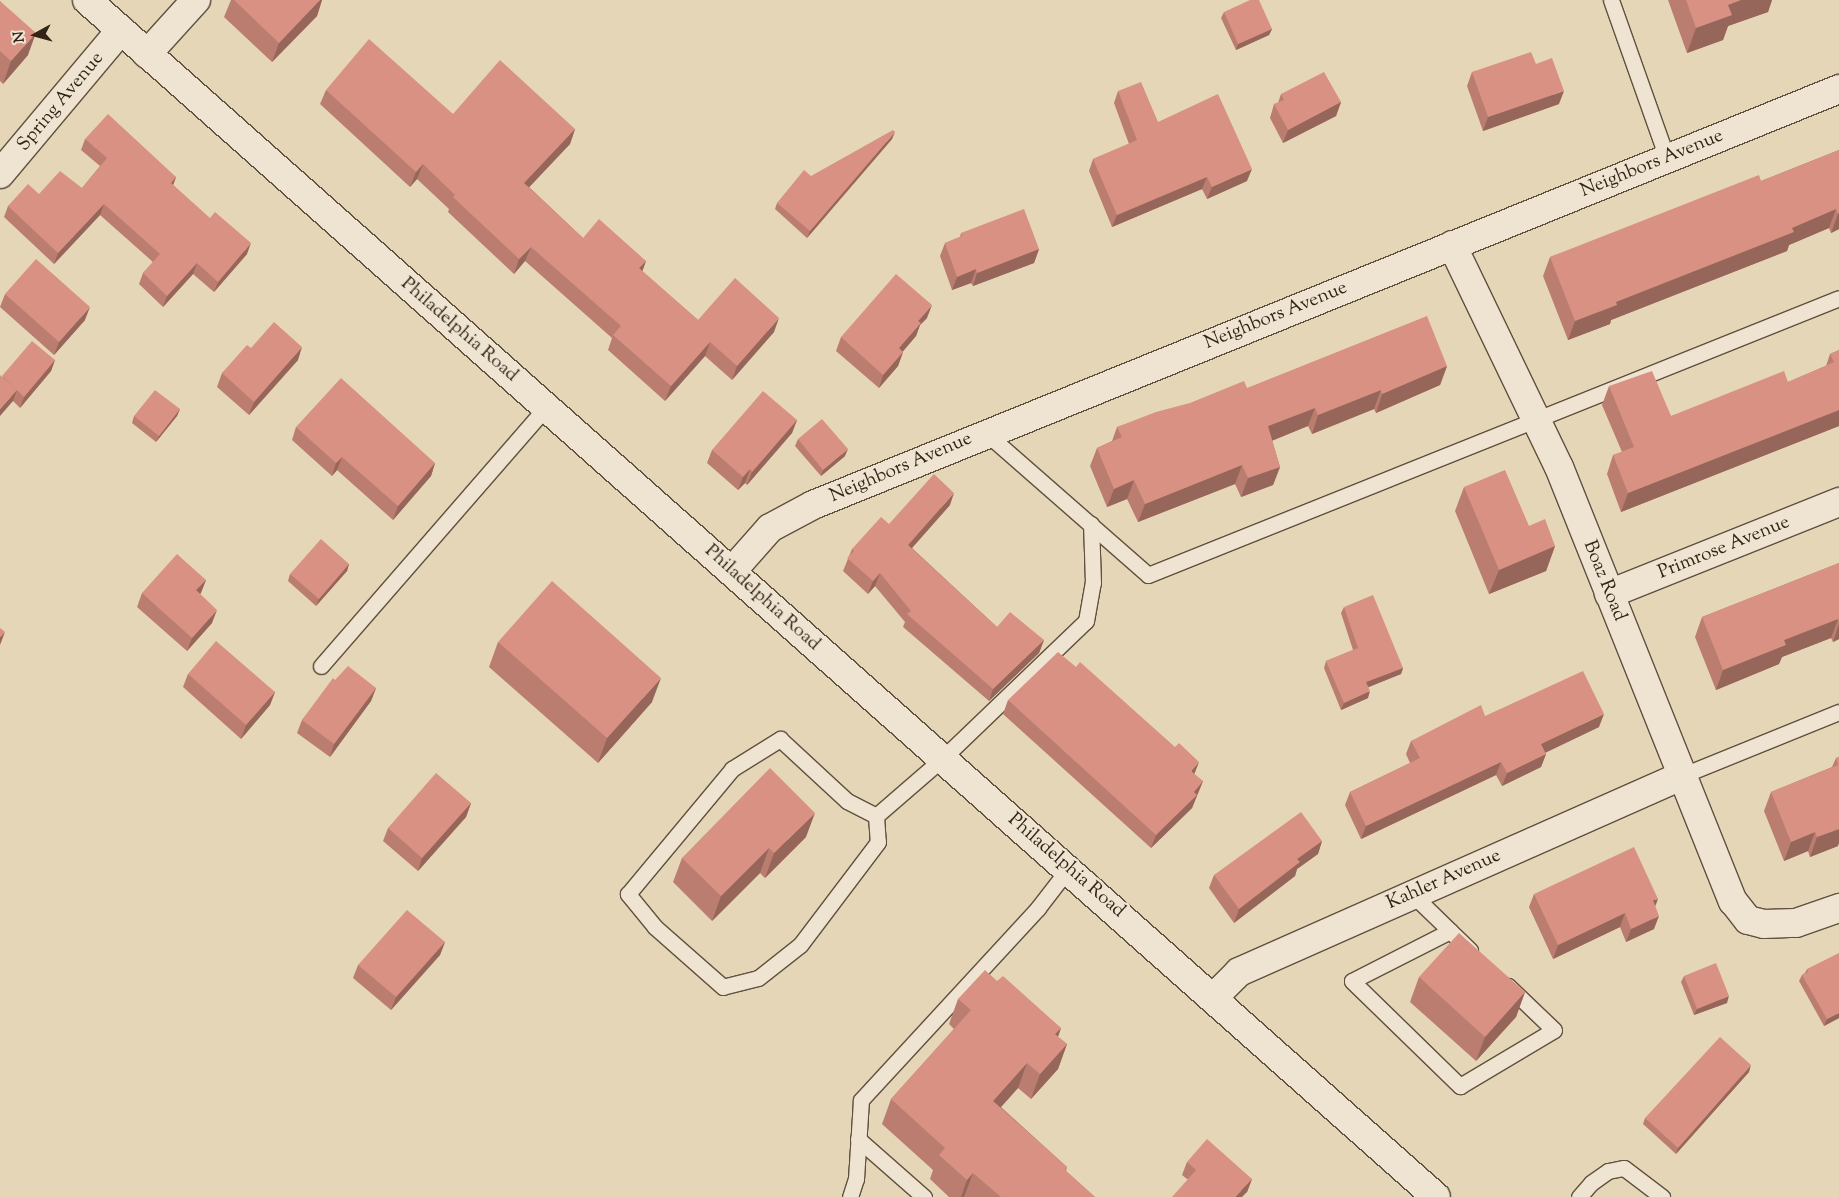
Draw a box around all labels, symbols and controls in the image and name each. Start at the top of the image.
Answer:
north arrow [10,10,60,60]
text: N [10,30,31,44]
street label: Spring Avenue [13,48,109,156]
street label: Neighbors Avenue [1577,125,1727,203]
street label: Philadelphia Road [396,273,522,387]
street label: Neighbors Avenue [1201,277,1351,355]
street label: Neighbors Avenue [826,428,976,508]
street label: Primrose Avenue [1655,511,1793,585]
street label: Boaz Road [1577,537,1631,625]
street label: Philadelphia Road [699,540,825,656]
street label: Philadelphia Road [1003,809,1129,923]
street label: Kahler Avenue [1384,845,1504,915]

